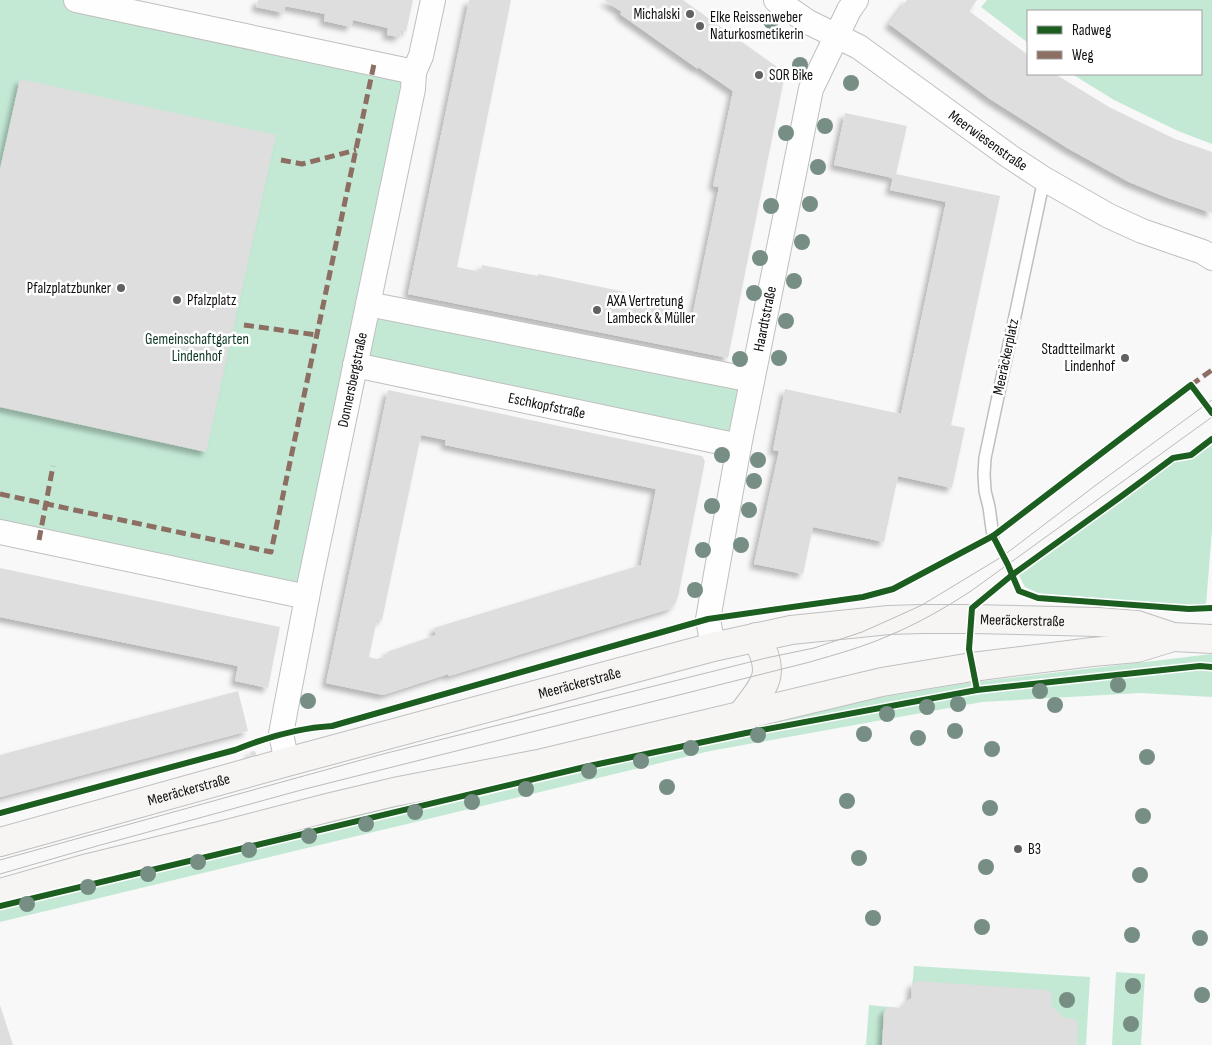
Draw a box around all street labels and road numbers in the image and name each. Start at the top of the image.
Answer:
street label: Meerwiesenstraße [945,106,1031,175]
street label: Haardtstraße [749,284,781,353]
street label: Meeräckerplatz [989,317,1023,397]
street label: Donnersbergstraße [333,331,371,429]
street label: Eschkopfstraße [506,388,587,423]
street label: Meeräckerstraße [980,610,1065,631]
street label: Meeräckerstraße [536,663,623,703]
street label: Meeräckerstraße [145,769,232,810]

